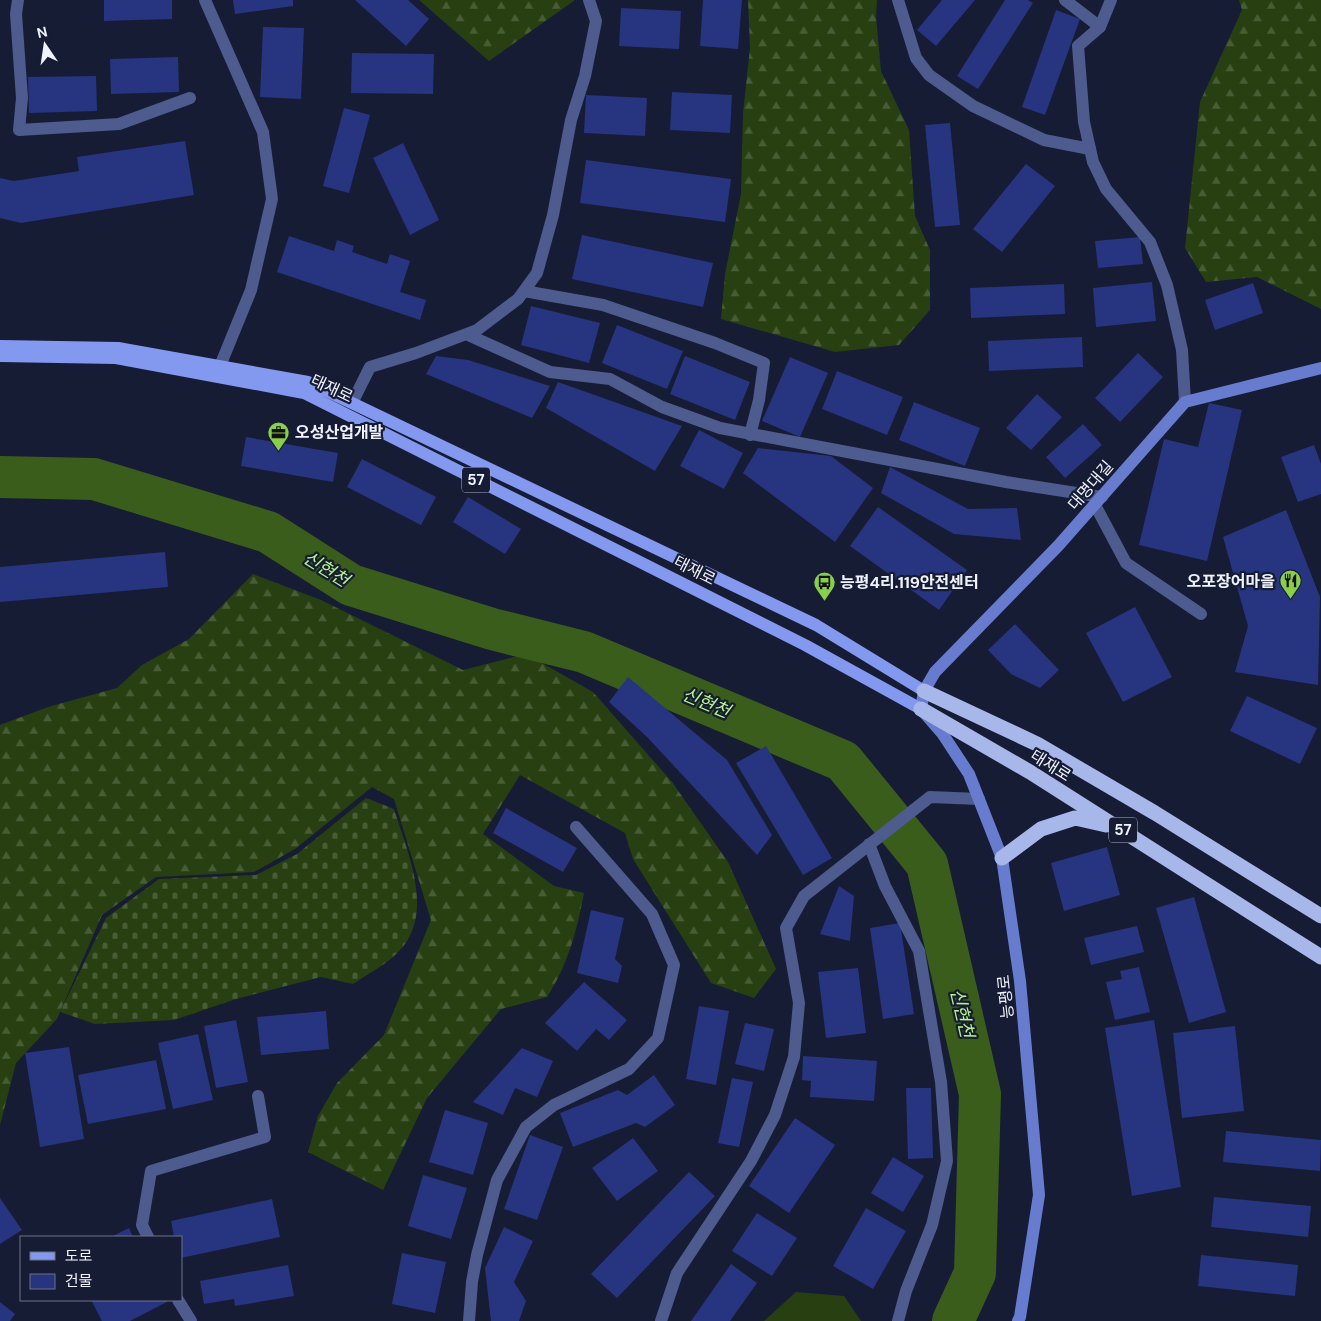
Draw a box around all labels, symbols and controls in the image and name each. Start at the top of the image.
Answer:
north arrow [20,20,70,70]
text: N [35,22,49,42]
street label: 태재로 [307,370,356,407]
office icon: 오성산업개발 [267,420,291,451]
place label: 오성산업개발 [295,422,384,443]
street label: 대명대길 [1063,456,1118,514]
road number: 57 [462,468,490,492]
water label: 신현천 [299,546,355,594]
street label: 태재로 [670,551,719,590]
restaurant icon: 오포장어마을 [1279,569,1303,600]
bus stop icon: 능평4리.119안전센터 [812,570,836,601]
place label: 오포장어마을 [1187,571,1275,592]
place label: 능평4리.119안전센터 [840,572,979,593]
water label: 신현천 [678,682,736,725]
street label: 태재로 [1026,745,1075,786]
road number: 57 [1109,818,1137,842]
street label: 능평로 [993,974,1018,1020]
water label: 신현천 [945,986,980,1042]
legend [20,1236,182,1301]
text: 도로 [65,1246,93,1266]
text: 건물 [65,1271,93,1291]

